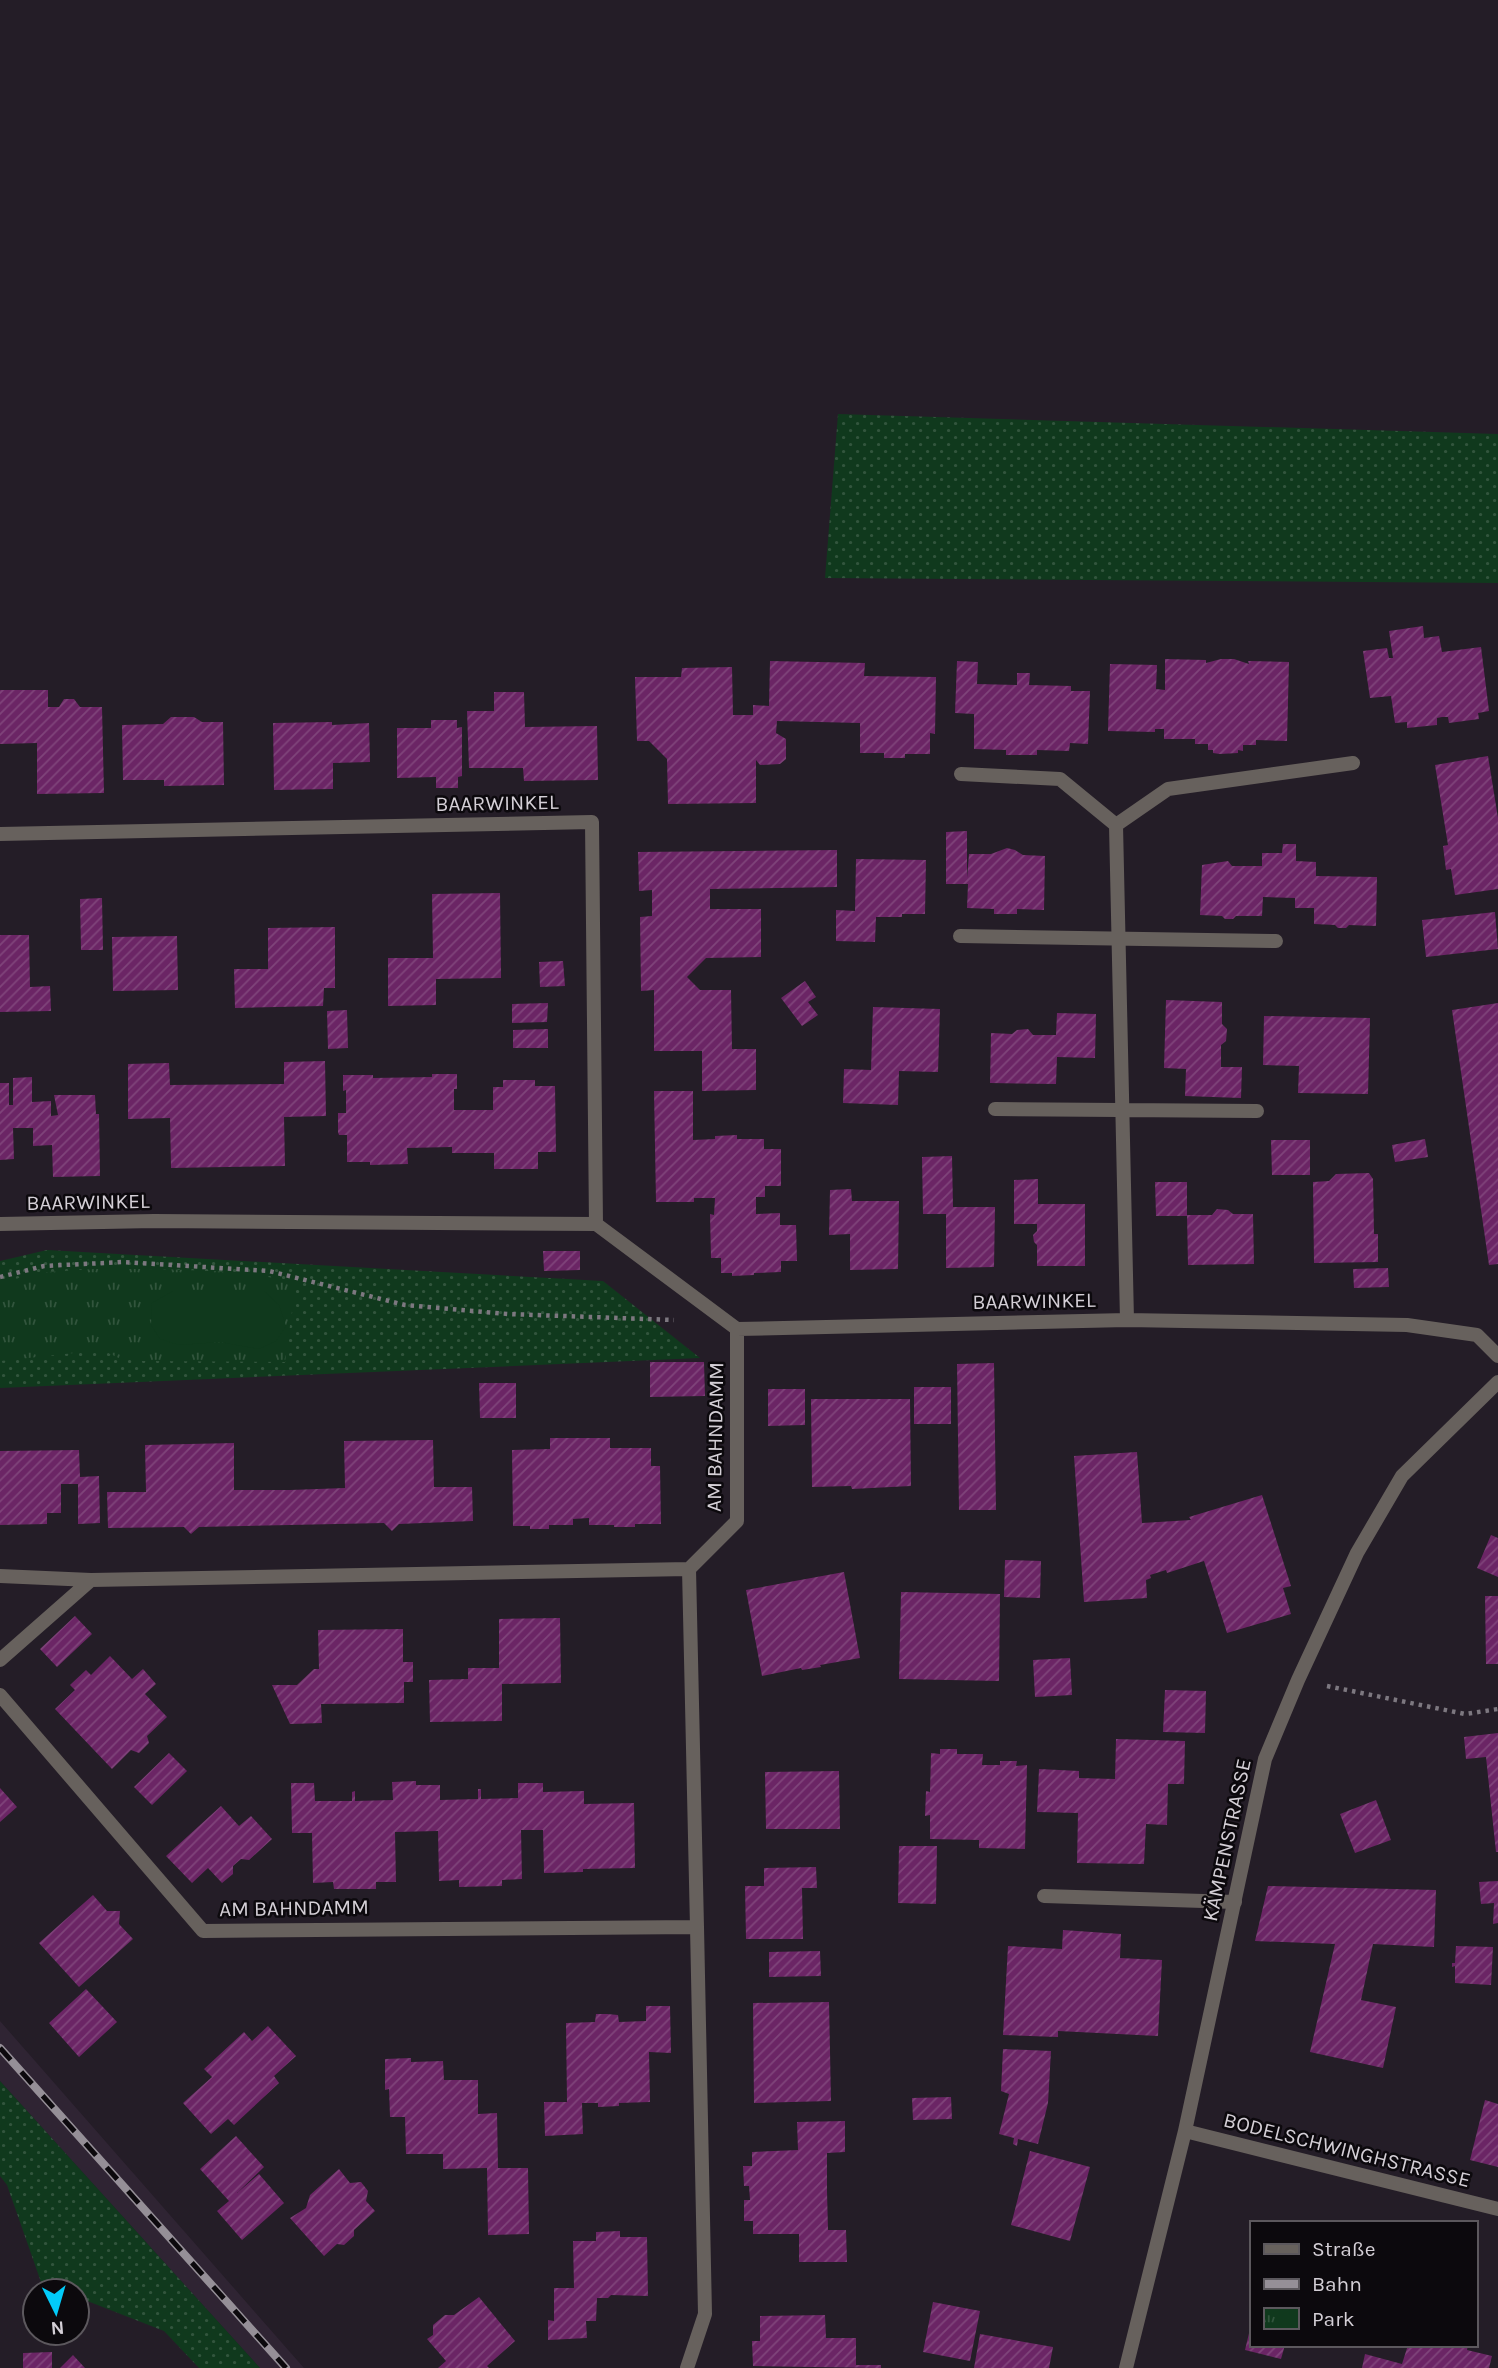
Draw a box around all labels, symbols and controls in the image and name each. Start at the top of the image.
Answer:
street label: BAARWINKEL [435,790,559,816]
street label: BAARWINKEL [26,1189,150,1215]
street label: BAARWINKEL [972,1288,1096,1314]
street label: AM BAHNDAMM [702,1362,728,1512]
street label: KÄMPENSTRASSE [1198,1756,1256,1924]
street label: AM BAHNDAMM [219,1895,369,1921]
street label: BODELSCHWINGHSTRASSE [1221,2108,1473,2192]
legend [1250,2221,1477,2347]
text: Straße [1312,2237,1375,2261]
text: Bahn [1312,2272,1362,2296]
north arrow [21,2277,91,2347]
text: Park [1312,2307,1355,2331]
text: N [50,2316,65,2339]

